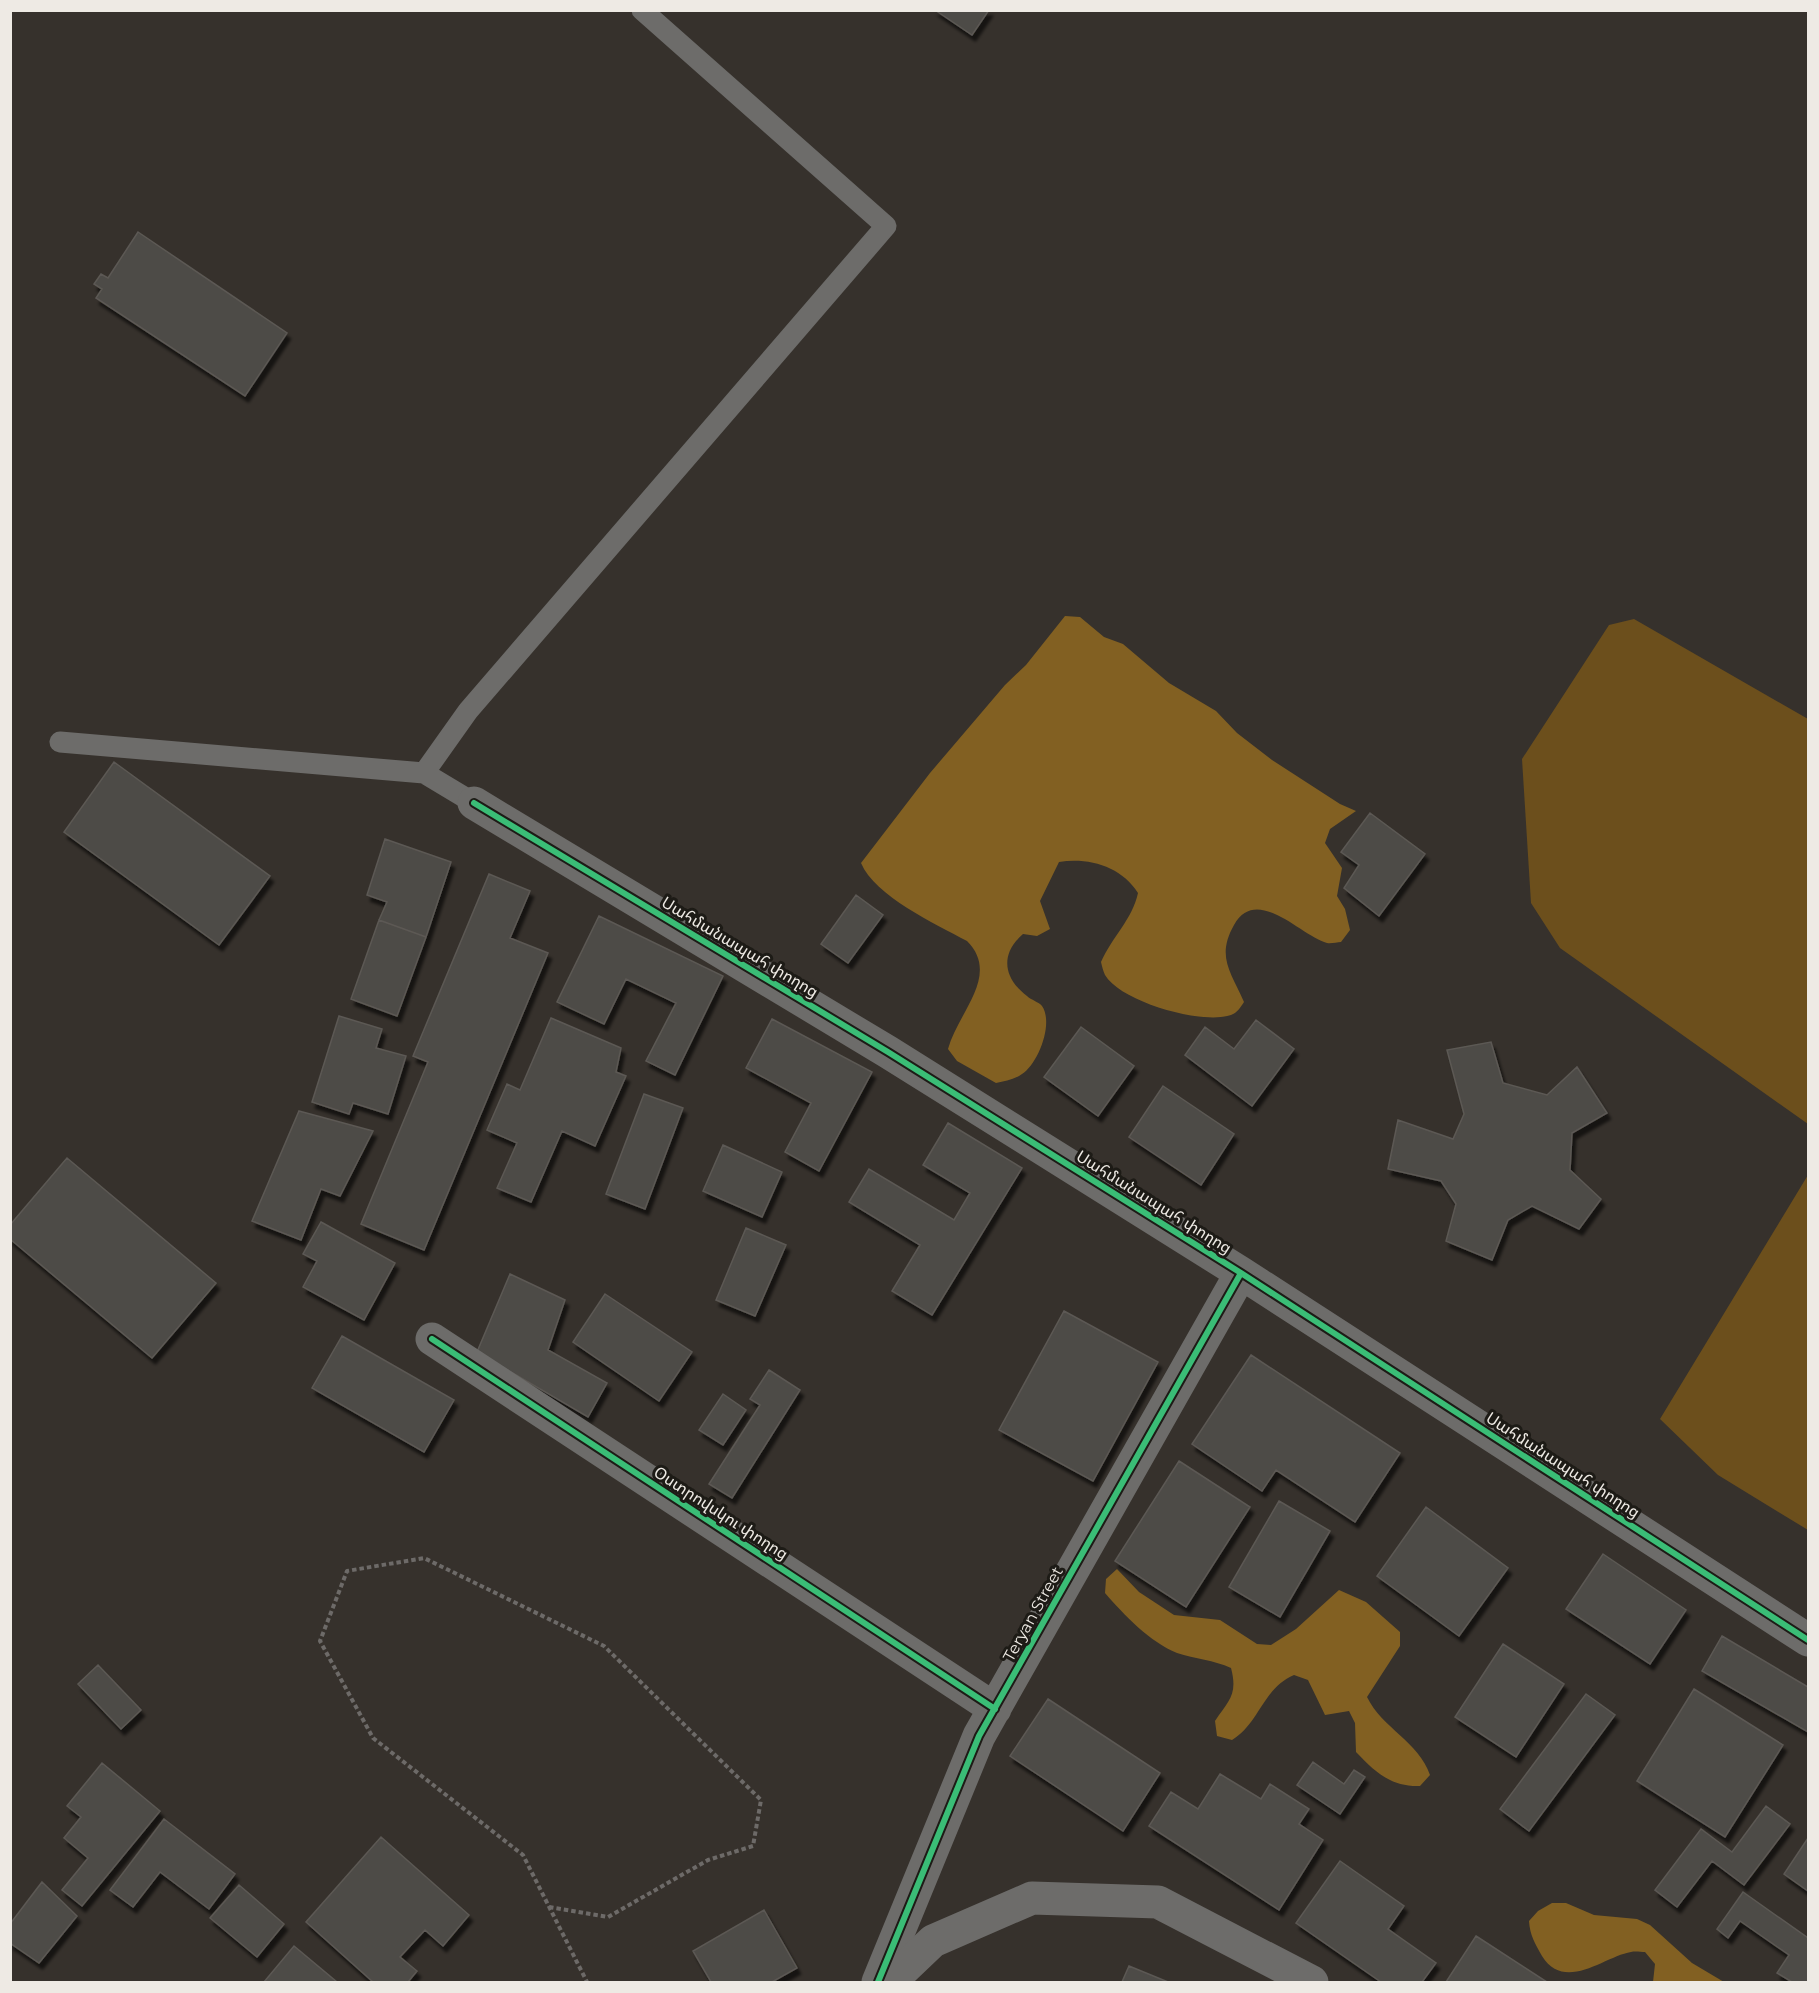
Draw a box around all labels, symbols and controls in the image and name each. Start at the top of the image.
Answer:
street label: Սահմանապահ փողոց [658,893,822,1001]
street label: Սահմանապահ փողոց [1073,1146,1235,1258]
street label: Սահմանապահ փողոց [1483,1408,1643,1522]
street label: Օստրովսկու փողոց [650,1463,792,1563]
street label: Teryan Street [999,1563,1067,1665]

